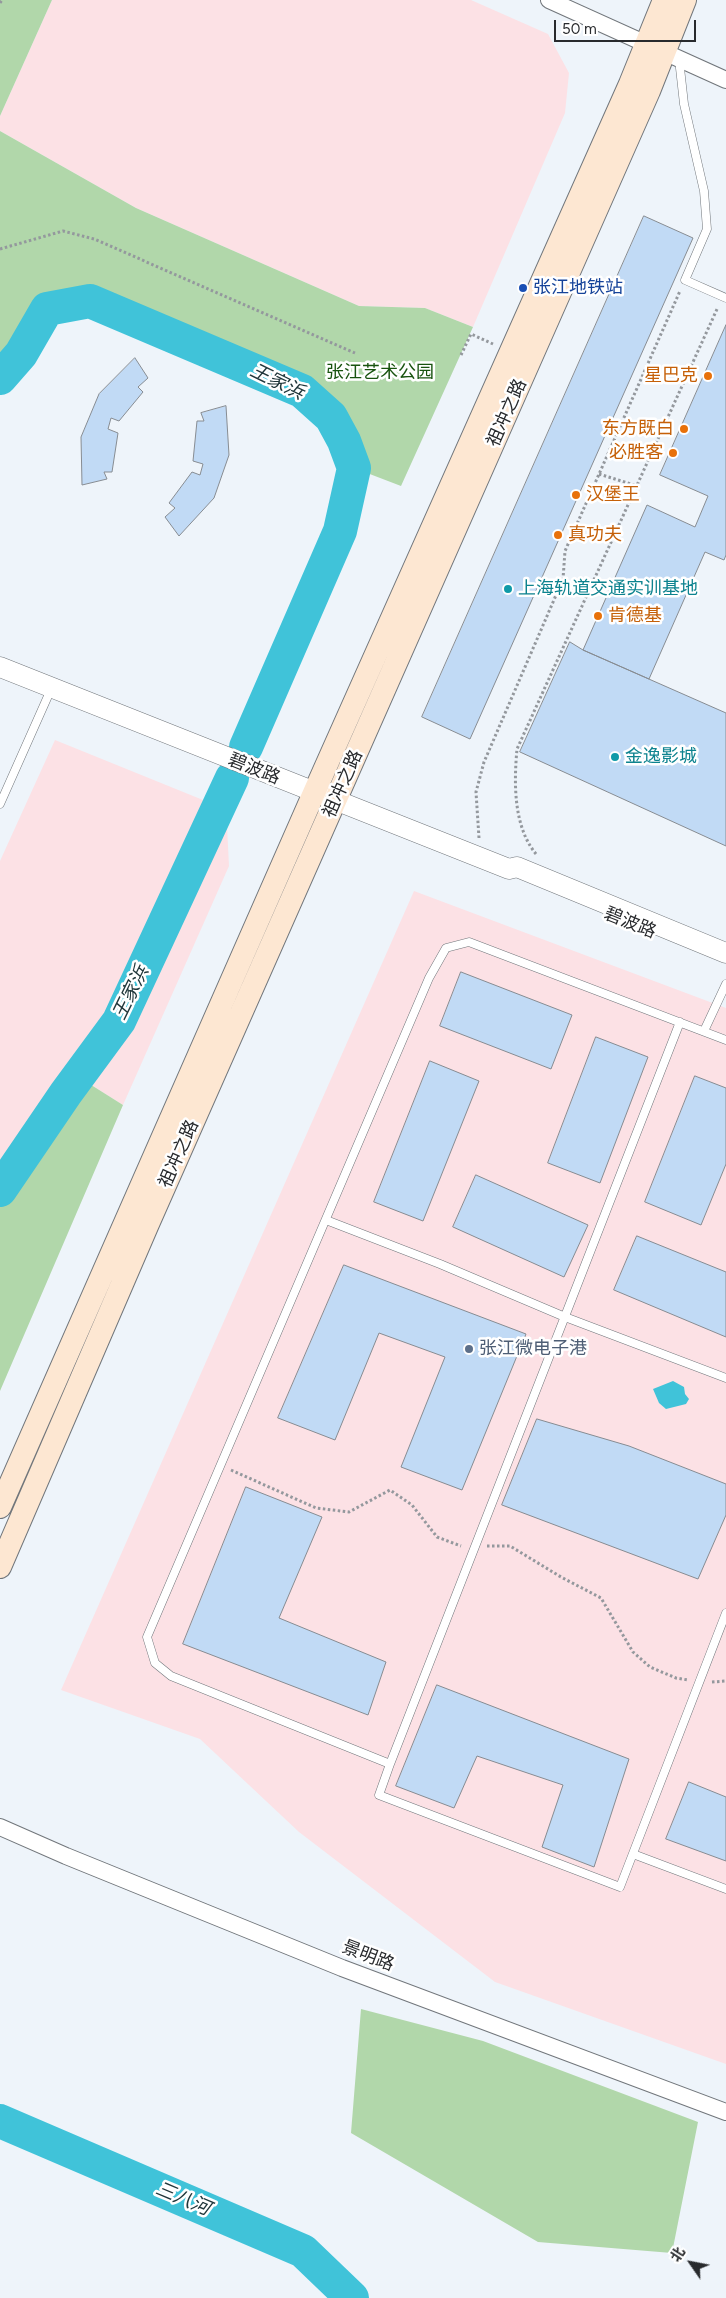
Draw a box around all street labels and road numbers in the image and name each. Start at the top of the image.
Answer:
street label: 祖冲之路 [482,376,532,450]
street label: 祖冲之路 [318,747,368,821]
street label: 碧波路 [225,749,283,789]
street label: 碧波路 [601,903,659,943]
street label: 祖冲之路 [154,1117,204,1191]
street label: 景明路 [339,1936,397,1976]

